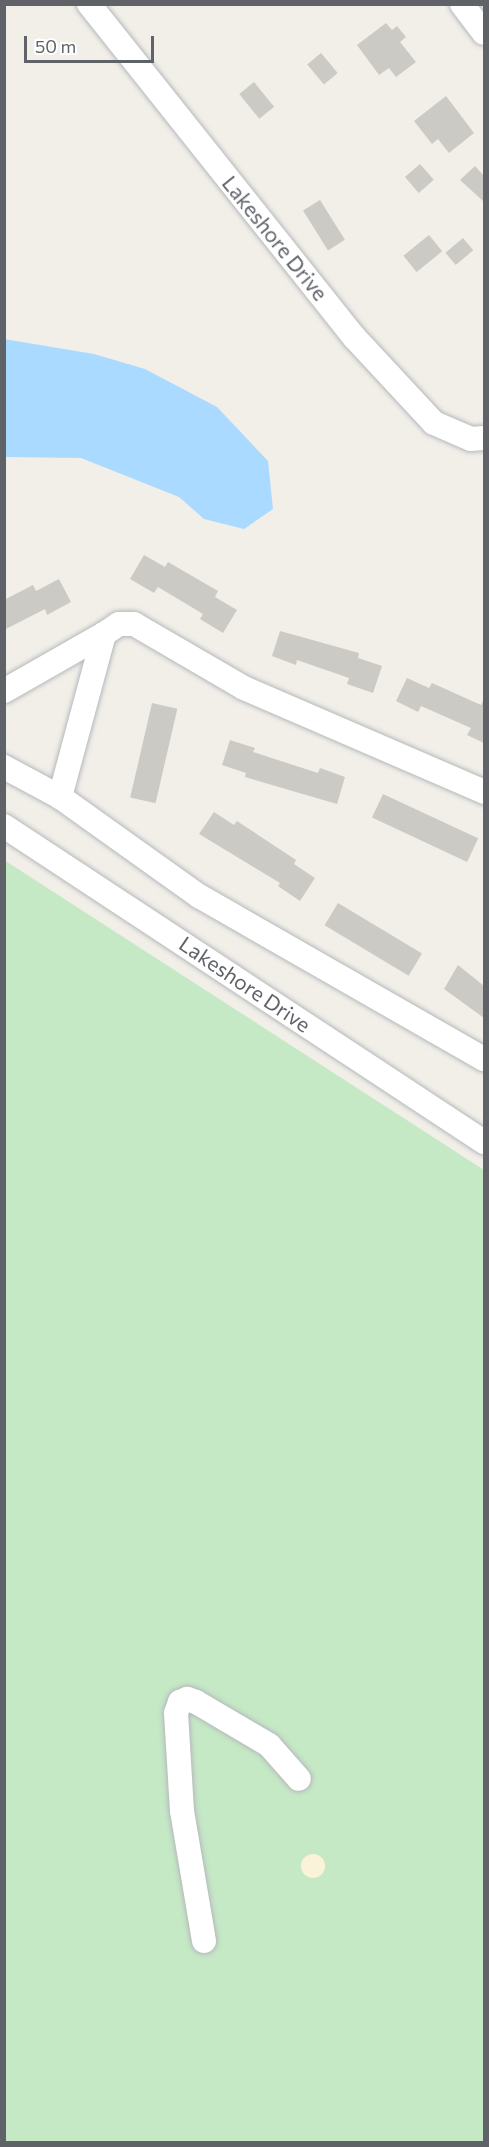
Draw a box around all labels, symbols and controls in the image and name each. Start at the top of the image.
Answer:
scale bar [27,24,158,62]
text: 50 m [35,35,76,57]
street label: Lakeshore Drive [217,171,333,305]
street label: Lakeshore Drive [175,931,315,1037]

